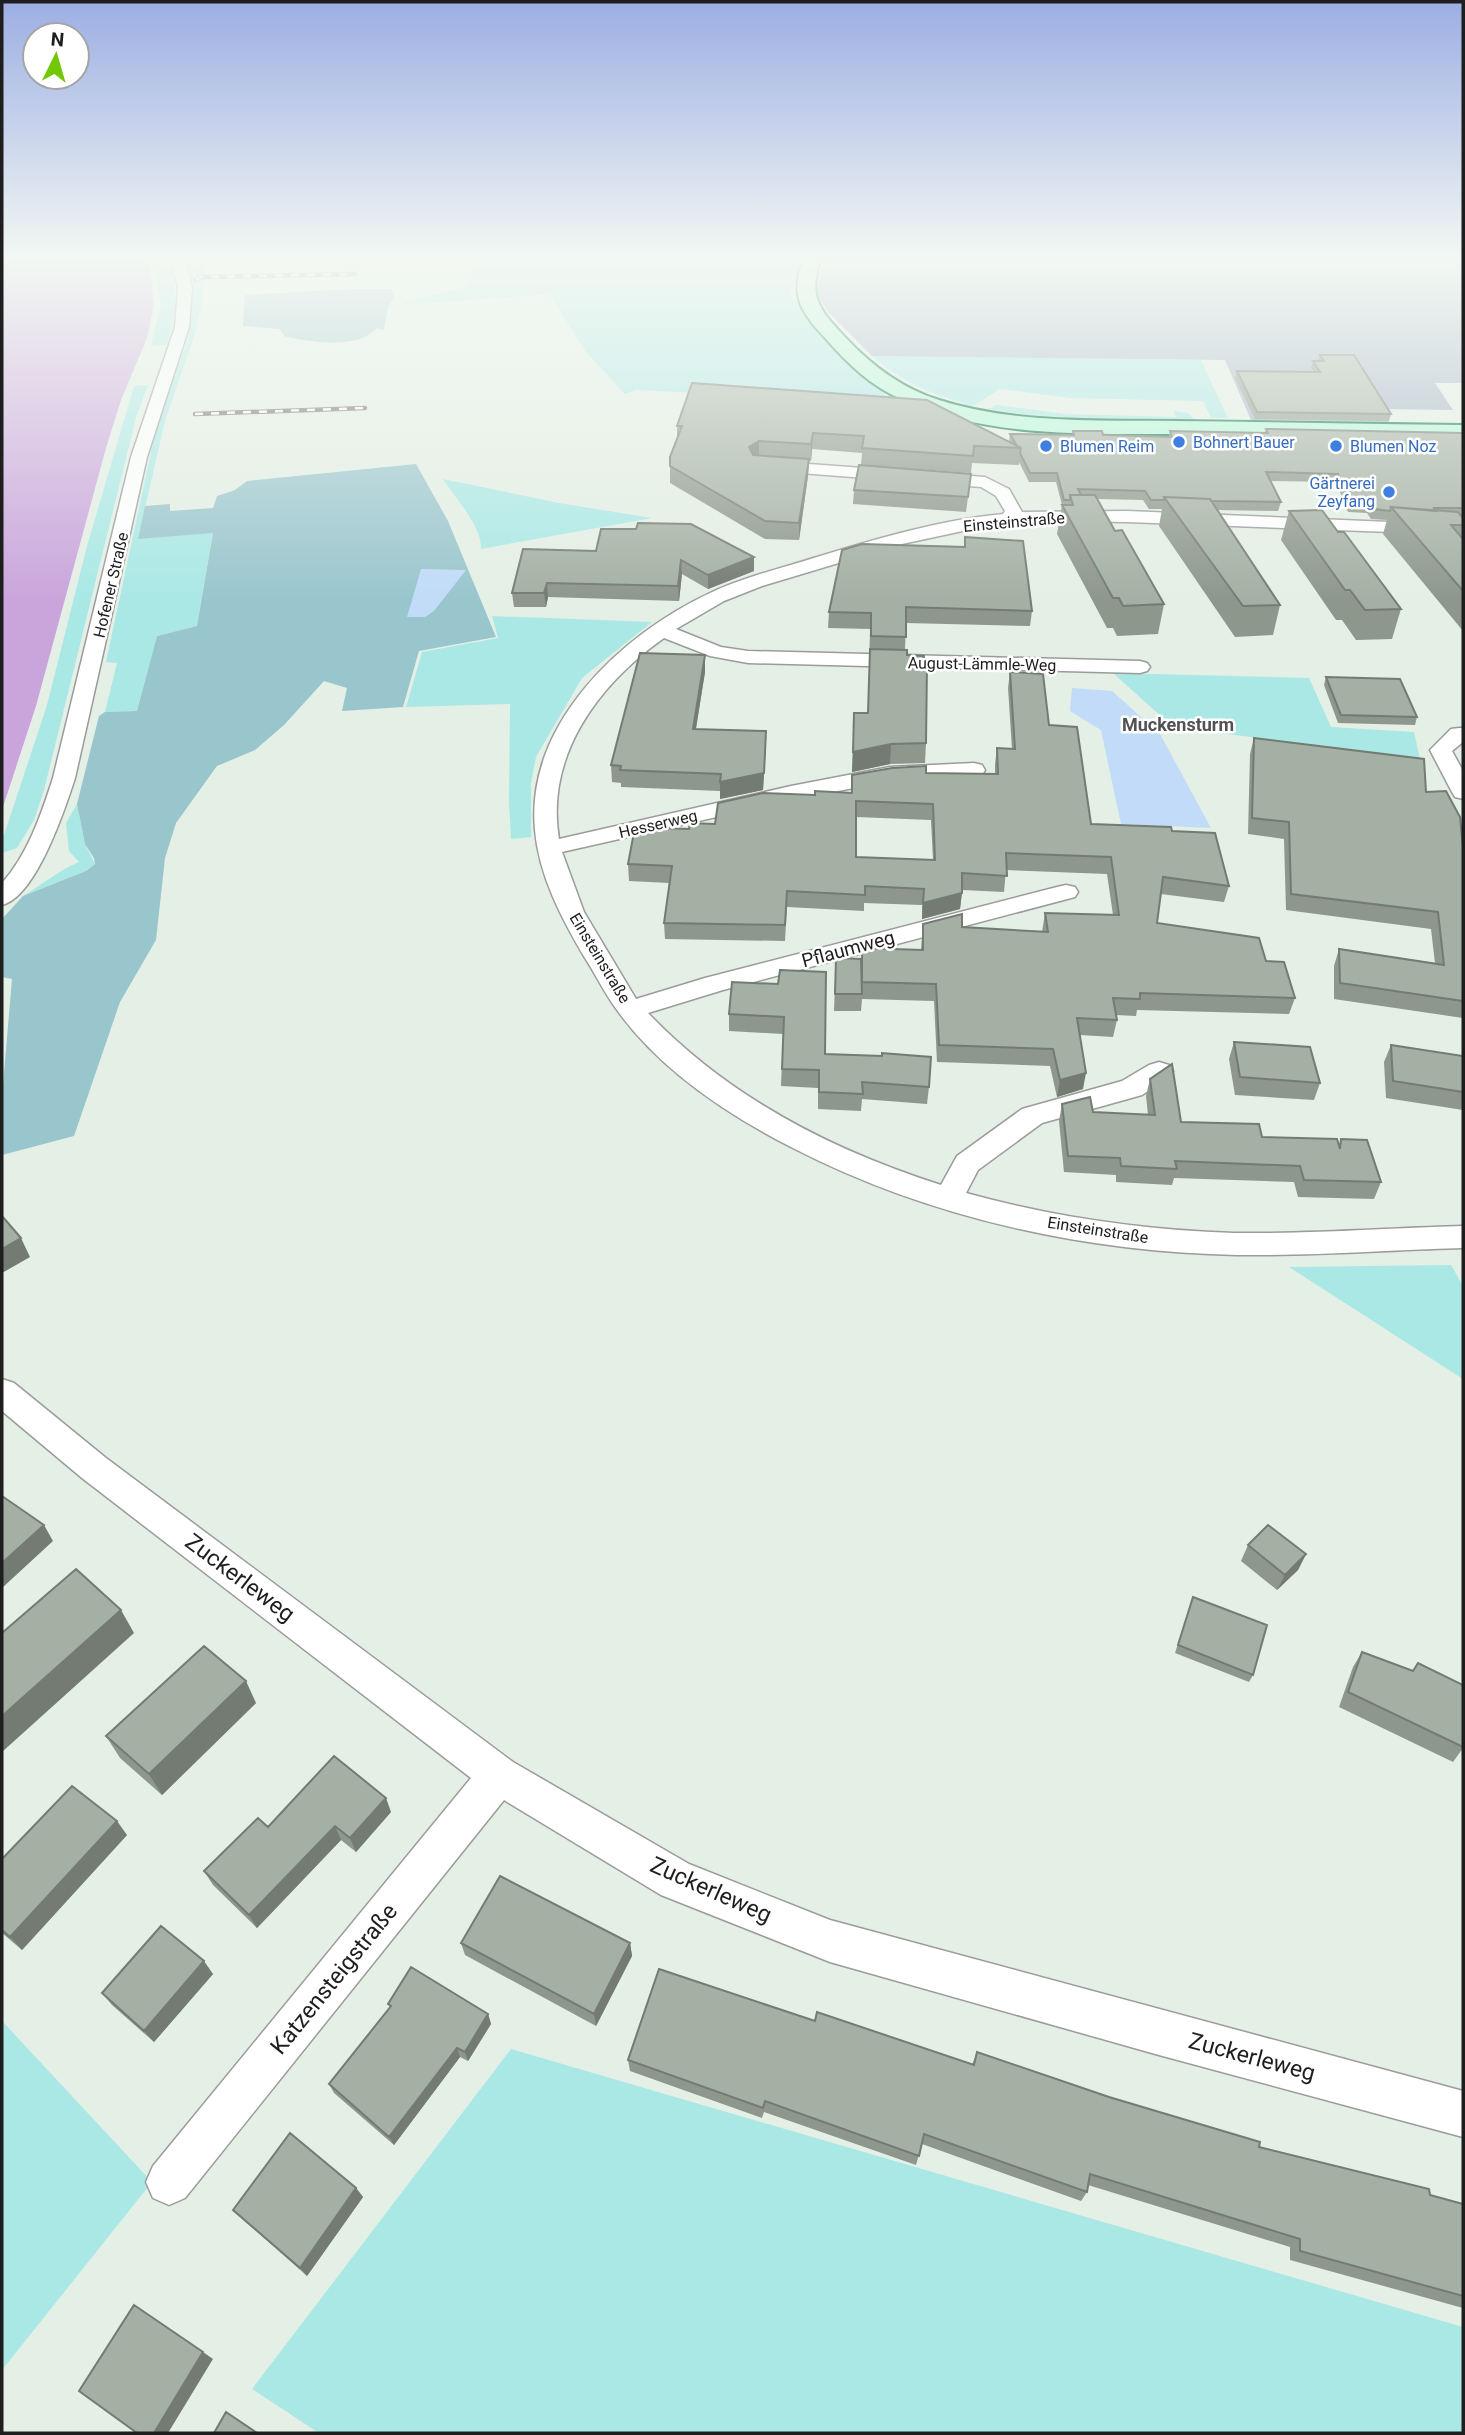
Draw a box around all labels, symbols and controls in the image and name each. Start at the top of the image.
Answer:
north arrow [21,21,91,91]
text: N [50,28,65,52]
place label: Bohnert Bauer [1193,433,1295,452]
marker: Bohnert Bauer [1171,434,1187,450]
place label: Blumen Reim [1060,437,1154,456]
place label: Blumen Noz [1350,437,1436,456]
marker: Blumen Reim [1038,438,1054,454]
marker: Blumen Noz [1328,438,1344,454]
place label: Gärtnerei Zeyfang [1309,474,1375,511]
marker: Gärtnerei Zeyfang [1381,484,1397,500]
street label: Einsteinstraße [962,508,1066,536]
street label: Hofener Straße [90,530,132,640]
street label: August-Lämmle-Weg [908,653,1056,675]
district label: Muckensturm [1122,714,1234,735]
street label: Hesserweg [617,806,699,842]
street label: Einsteinstraße [566,909,634,1007]
street label: Pflaumweg [799,926,897,972]
street label: Einsteinstraße [1046,1213,1150,1247]
street label: Zuckerleweg [180,1528,300,1628]
street label: Zuckerleweg [646,1851,776,1929]
street label: Katzensteigstraße [265,1898,403,2060]
street label: Zuckerleweg [1186,2027,1318,2087]

